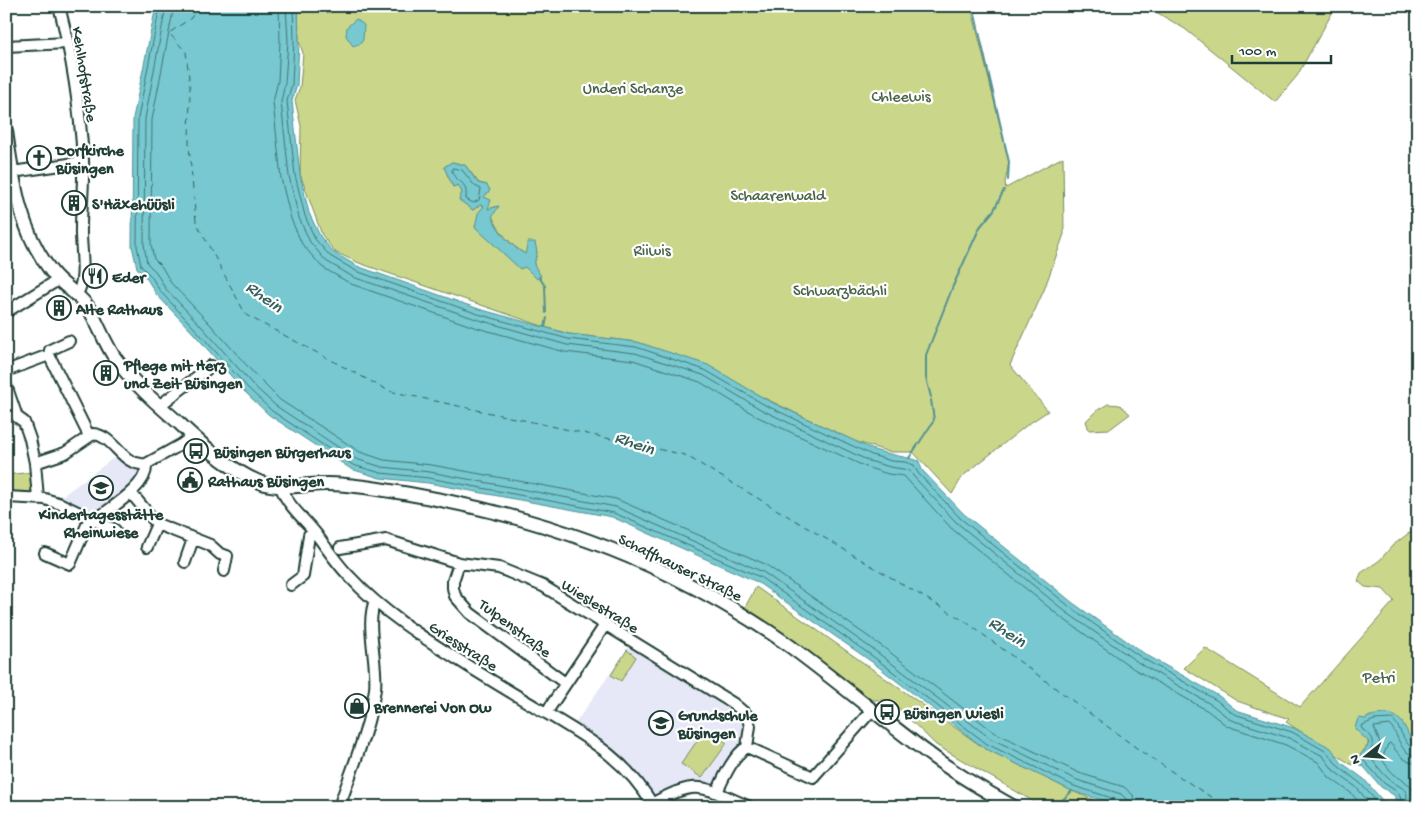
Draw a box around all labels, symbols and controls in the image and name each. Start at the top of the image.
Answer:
street label: Kehlhofstraße [66,26,100,124]
scale bar [1232,32,1330,64]
text: 100 m [1238,43,1277,61]
park label: Underi Schanze [583,81,684,100]
park label: Chleewis [871,89,932,108]
place label: Dorfkirche Büsingen [54,142,125,180]
church icon: Dorfkirche Büsingen [26,145,52,171]
park label: Schaarenwald [731,188,827,207]
building icon: S'Häxehüüsli [61,190,87,216]
place label: S'Häxehüüsli [92,197,175,216]
park label: Riiwis [633,243,672,262]
restaurant icon: Eder [82,263,108,289]
place label: Eder [112,270,148,289]
water label: Rhein [241,278,287,319]
park label: Schwarzbächli [793,283,887,302]
building icon: Alte Rathaus [46,295,72,321]
place label: Alte Rathaus [75,302,163,321]
place label: Pflege mit Herz und Zeit Büsingen [123,358,243,395]
building icon: Pflege mit Herz und Zeit Büsingen [93,360,119,386]
water label: Rhein [611,427,657,461]
bus stop icon: Büsingen Bürgerhaus [183,438,209,464]
place label: Büsingen Bürgerhaus [213,445,352,464]
public building icon: Rathaus Büsingen [177,467,203,493]
place label: Rathaus Büsingen [207,474,324,493]
school or university icon: Kindertagesstätte Rheinwiese [88,475,114,501]
place label: Kindertagesstätte Rheinwiese [38,507,164,544]
street label: Schaffhauser Straße [615,531,745,608]
street label: Wieslestraße [557,577,642,640]
street label: Tulpenstraße [473,596,554,664]
water label: Rhein [984,613,1030,653]
street label: Griesstraße [424,619,501,678]
park label: Petri [1362,670,1395,689]
shop icon: Brennerei Von Ow [344,693,370,719]
bus stop icon: Büsingen Wiesli [874,699,900,725]
place label: Brennerei Von Ow [373,700,492,719]
place label: Büsingen Wiesli [903,706,1004,725]
place label: Grundschule Büsingen [677,708,758,745]
school or university icon: Grundschule Büsingen [648,710,674,736]
north arrow [1342,730,1392,780]
text: N [1346,752,1365,766]

